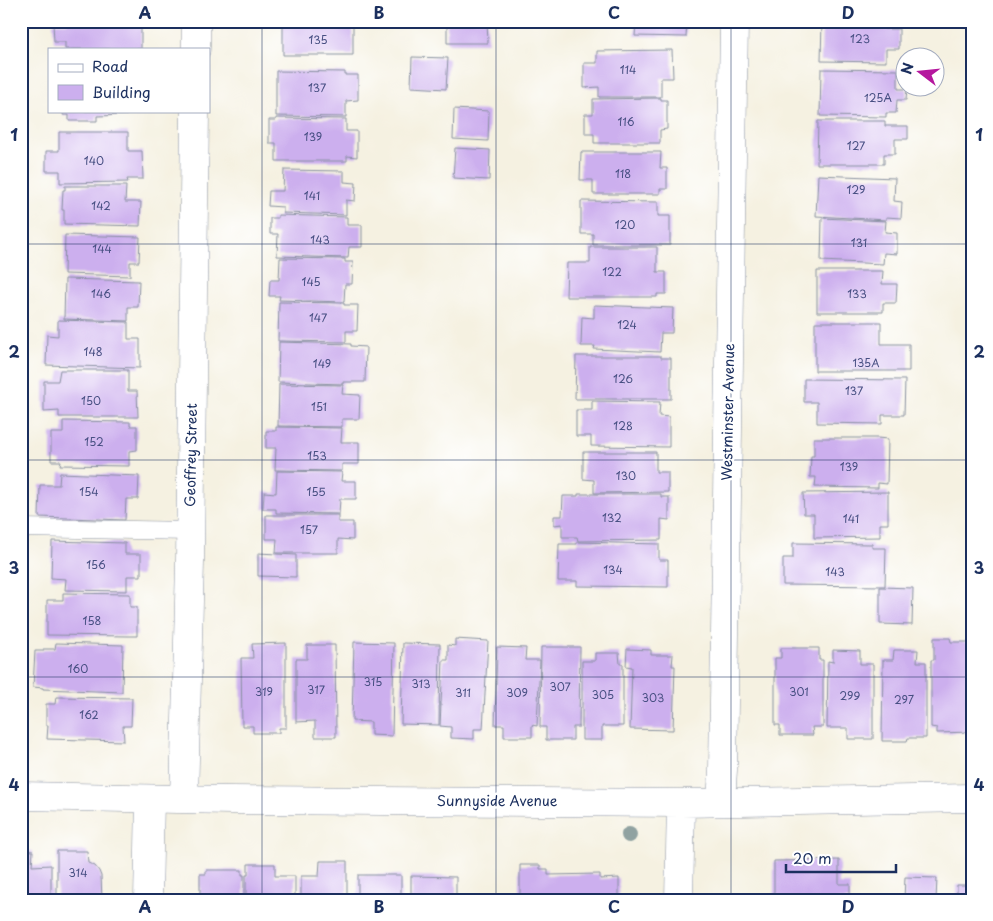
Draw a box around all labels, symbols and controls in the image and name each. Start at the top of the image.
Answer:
text: A [139,0,152,24]
text: B [374,0,385,24]
text: C [608,0,620,24]
text: D [842,0,854,24]
house number: 123 [850,30,870,47]
house number: 135 [308,31,328,48]
legend [48,48,210,112]
north arrow [896,48,946,98]
text: Road [92,54,128,77]
text: N [895,60,919,77]
house number: 114 [620,61,636,78]
house number: 137 [308,79,326,96]
text: Building [92,80,151,103]
house number: 125A [864,89,892,106]
house number: 116 [618,113,635,130]
text: 1 [10,122,18,146]
text: 1 [975,122,983,146]
house number: 139 [304,128,322,145]
house number: 127 [847,137,865,154]
house number: 140 [84,152,104,169]
house number: 118 [615,165,631,182]
house number: 129 [847,181,865,198]
house number: 141 [304,187,320,204]
house number: 142 [91,197,111,214]
house number: 120 [615,216,635,233]
house number: 143 [310,231,330,248]
house number: 131 [851,234,867,251]
house number: 144 [92,240,112,257]
house number: 122 [602,263,622,280]
house number: 145 [301,273,321,290]
house number: 146 [91,285,111,302]
house number: 133 [847,285,867,302]
house number: 147 [309,309,327,326]
house number: 124 [617,316,637,333]
text: 2 [8,339,20,363]
text: 2 [973,339,985,363]
house number: 148 [83,343,103,360]
street label: Westminster Avenue [716,343,739,481]
house number: 135A [853,354,879,371]
house number: 149 [313,355,331,372]
house number: 126 [613,370,633,387]
house number: 137 [845,382,863,399]
house number: 150 [81,392,101,409]
house number: 151 [311,398,327,415]
street label: Geoffrey Street [179,403,202,507]
house number: 128 [613,417,633,434]
house number: 152 [84,433,104,450]
house number: 153 [307,447,327,464]
house number: 139 [840,458,858,475]
house number: 130 [616,467,636,484]
house number: 154 [79,483,99,500]
house number: 155 [306,483,326,500]
house number: 132 [602,509,622,526]
house number: 141 [843,510,859,527]
house number: 157 [300,521,318,538]
text: 3 [9,555,19,579]
text: 3 [974,555,984,579]
house number: 156 [86,556,106,573]
house number: 134 [603,561,623,578]
house number: 143 [825,563,845,580]
house number: 158 [83,612,102,629]
house number: 160 [68,660,88,677]
house number: 315 [364,673,382,690]
house number: 313 [411,675,431,692]
house number: 307 [549,678,571,695]
house number: 317 [307,681,325,698]
house number: 319 [255,683,273,700]
house number: 301 [789,683,809,700]
house number: 311 [455,684,471,701]
house number: 309 [506,684,528,701]
house number: 305 [592,686,614,703]
house number: 299 [840,687,861,704]
house number: 303 [642,689,664,706]
house number: 297 [894,691,914,708]
house number: 162 [79,706,99,723]
text: 4 [9,772,20,796]
text: 4 [974,772,985,796]
street label: Sunnyside Avenue [437,790,558,811]
scale bar [786,841,896,873]
text: 20 m [793,846,832,869]
house number: 314 [69,864,87,881]
text: A [139,894,152,918]
text: B [374,894,385,918]
text: C [608,894,620,918]
text: D [842,894,854,918]

